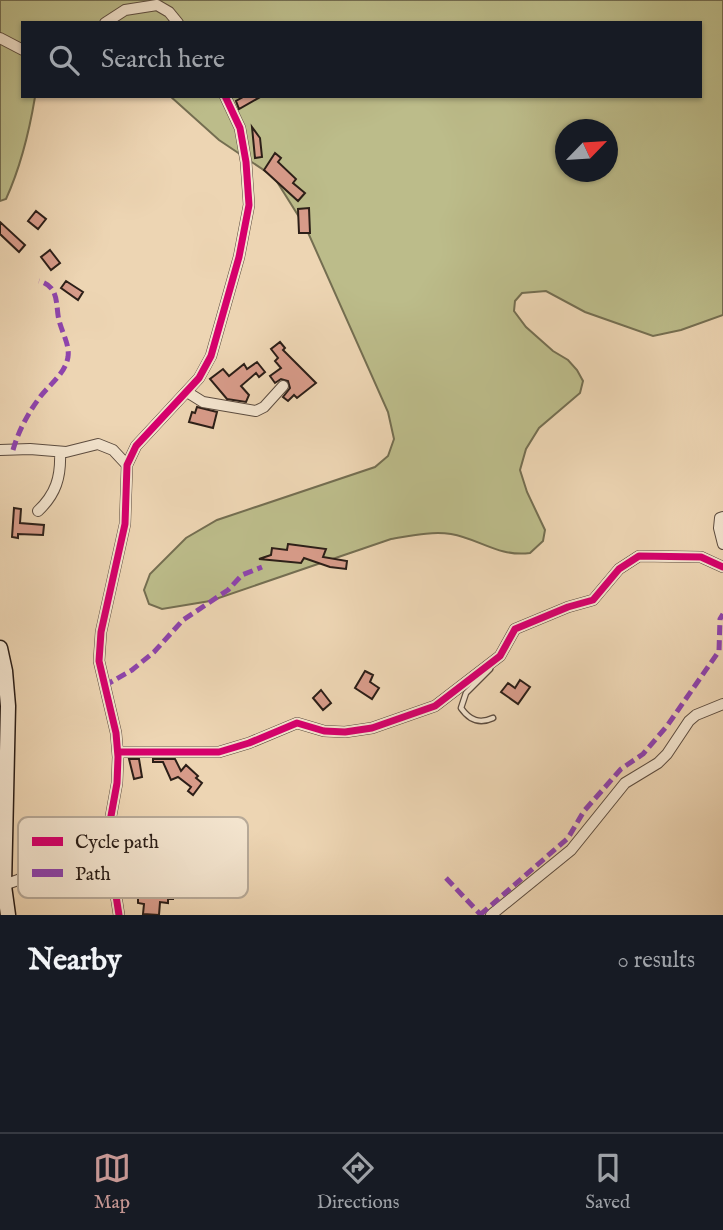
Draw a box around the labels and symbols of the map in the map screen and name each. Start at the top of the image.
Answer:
north arrow [555,119,618,182]
legend [18,817,248,898]
text: Cycle path [75,831,159,855]
text: Path [75,863,111,887]

